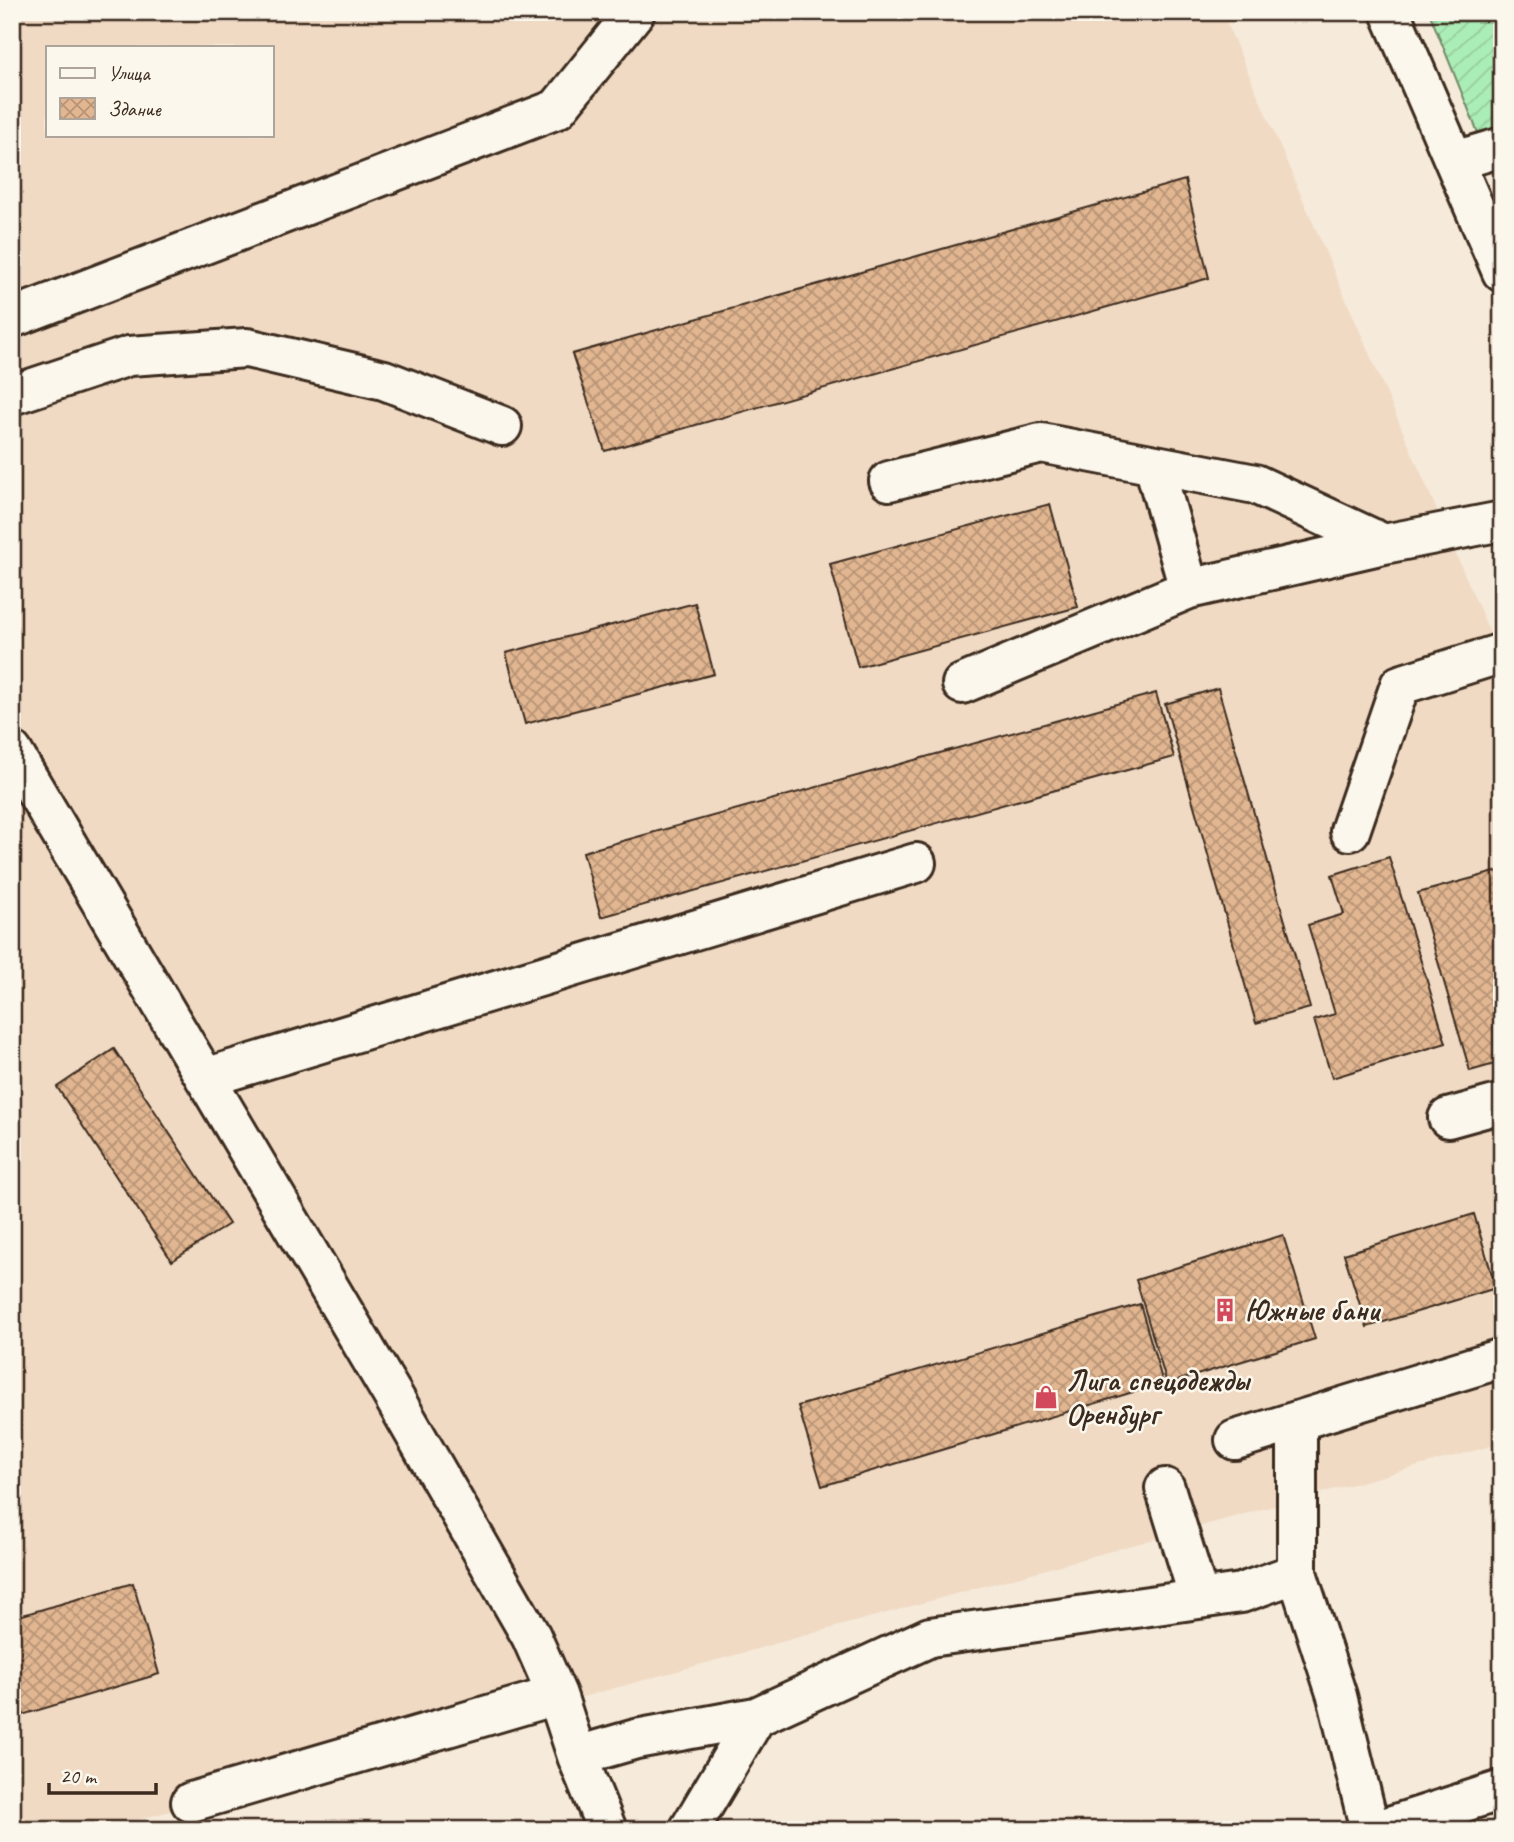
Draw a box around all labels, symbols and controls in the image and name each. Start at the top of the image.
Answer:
legend [46,46,273,136]
text: Улица [108,60,151,86]
text: Здание [108,96,162,122]
place label: Южные бани [1245,1291,1381,1329]
building icon: Южные бани [1211,1296,1239,1324]
place label: Лига спецодежды Оренбург [1066,1361,1251,1434]
shop icon: Лига спецодежды Оренбург [1032,1383,1060,1411]
scale bar [49,1751,156,1795]
text: 20 m [60,1763,98,1789]

